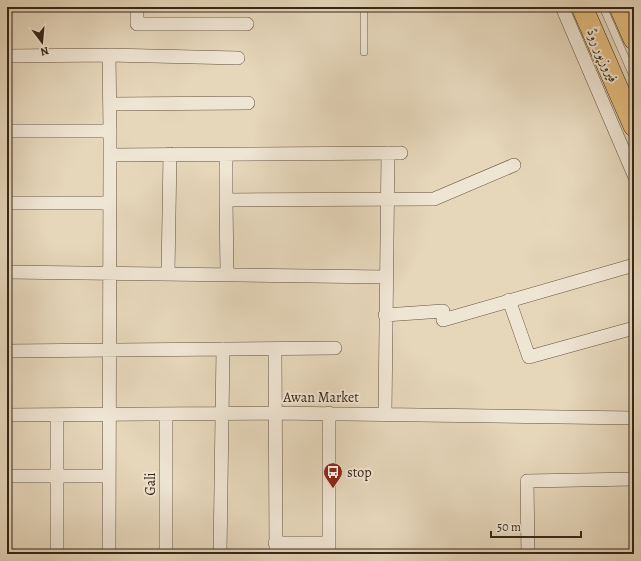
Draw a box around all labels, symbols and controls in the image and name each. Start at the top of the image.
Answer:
north arrow [22,22,62,62]
street label: فیروزپور روڈ [581,25,623,86]
text: N [39,43,51,59]
street label: Awan Market [282,388,359,407]
bus stop icon: stop [322,461,344,489]
place label: stop [347,463,372,482]
street label: Gali [141,472,160,496]
scale bar [491,513,581,539]
text: 50 m [497,519,521,535]

